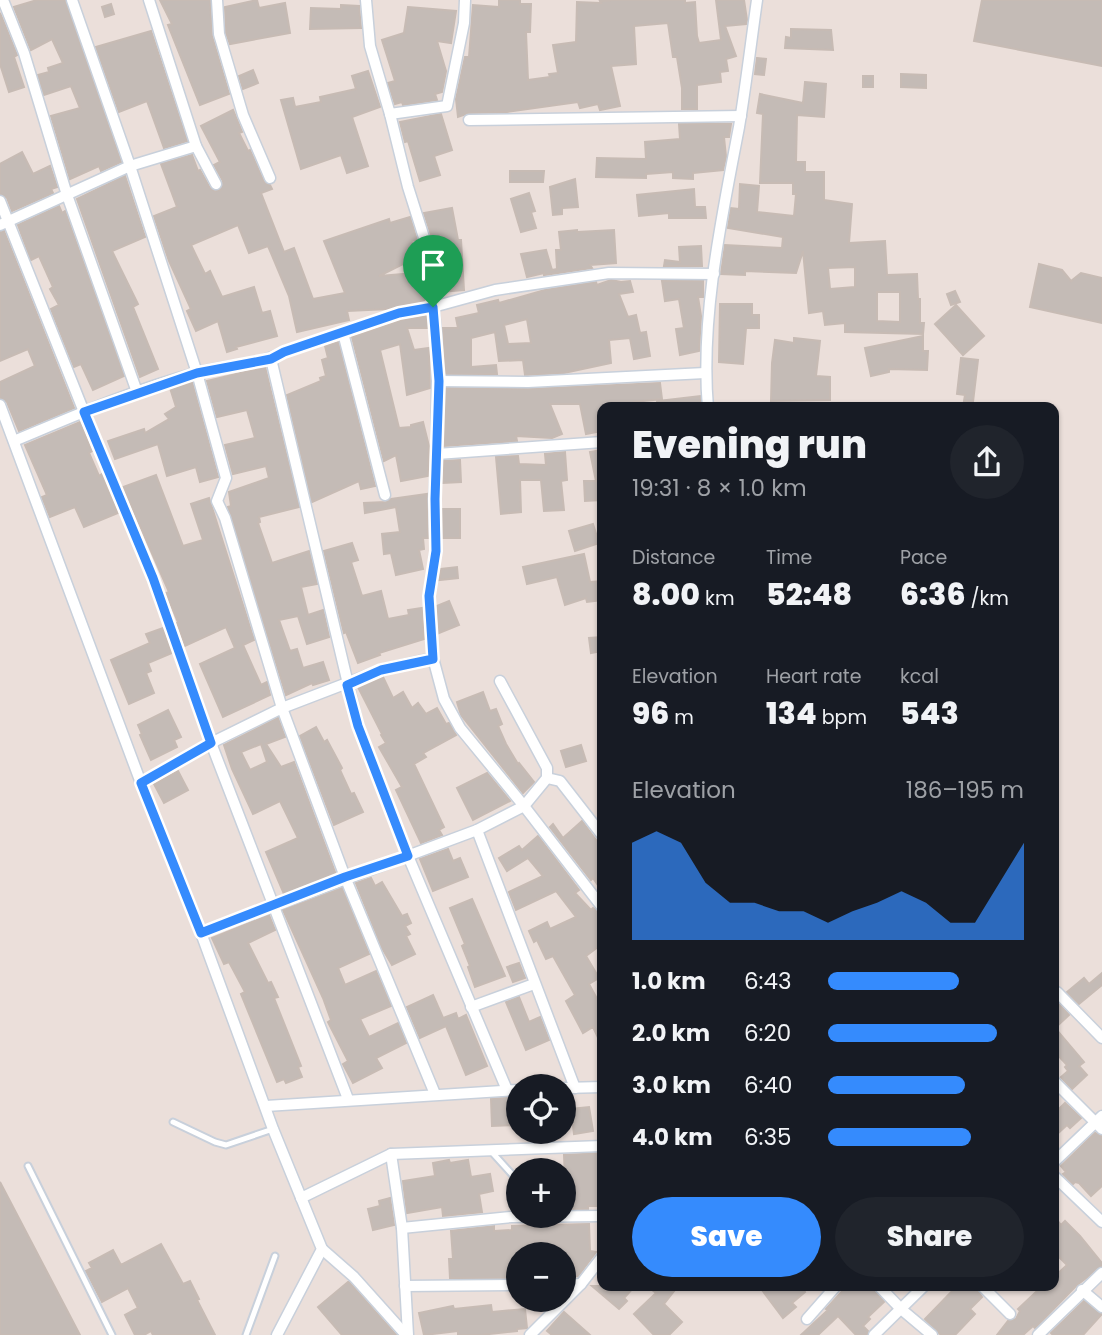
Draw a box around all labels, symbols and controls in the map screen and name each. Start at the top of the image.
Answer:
pin [403,235,463,307]
icon: arrive [414,246,452,284]
text: Evening run [632,418,867,471]
button: share [950,425,1024,499]
text: 19:31 · 8 × 1.0 km [632,472,807,504]
text: Distance [632,544,715,571]
text: Time [766,544,812,571]
text: Pace [900,544,947,571]
text: 8.00 [632,573,700,616]
text: 52:48 [766,573,852,616]
text: 6:36 [900,573,965,616]
text: km [700,585,734,612]
text: /km [965,585,1009,612]
text: Elevation [632,663,718,690]
text: Heart rate [766,663,861,690]
text: kcal [900,663,939,690]
text: 96 [632,692,669,735]
text: 134 [766,692,817,735]
text: 543 [900,692,959,735]
text: m [669,704,694,731]
text: bpm [817,704,867,731]
text: Elevation [632,774,736,806]
text: 186–195 m [906,774,1024,806]
text: 1.0 km [632,965,706,997]
text: 6:43 [744,965,792,997]
text: 2.0 km [632,1017,710,1049]
text: 6:20 [744,1017,791,1049]
text: 3.0 km [632,1069,711,1101]
text: 6:40 [744,1069,792,1101]
map controls [506,1074,576,1312]
button: locate [506,1074,576,1144]
text: 4.0 km [632,1121,713,1153]
text: 6:35 [744,1121,792,1153]
button: + [506,1158,576,1228]
button: Save [632,1197,821,1277]
button: Share [835,1197,1024,1277]
button: − [506,1242,576,1312]

